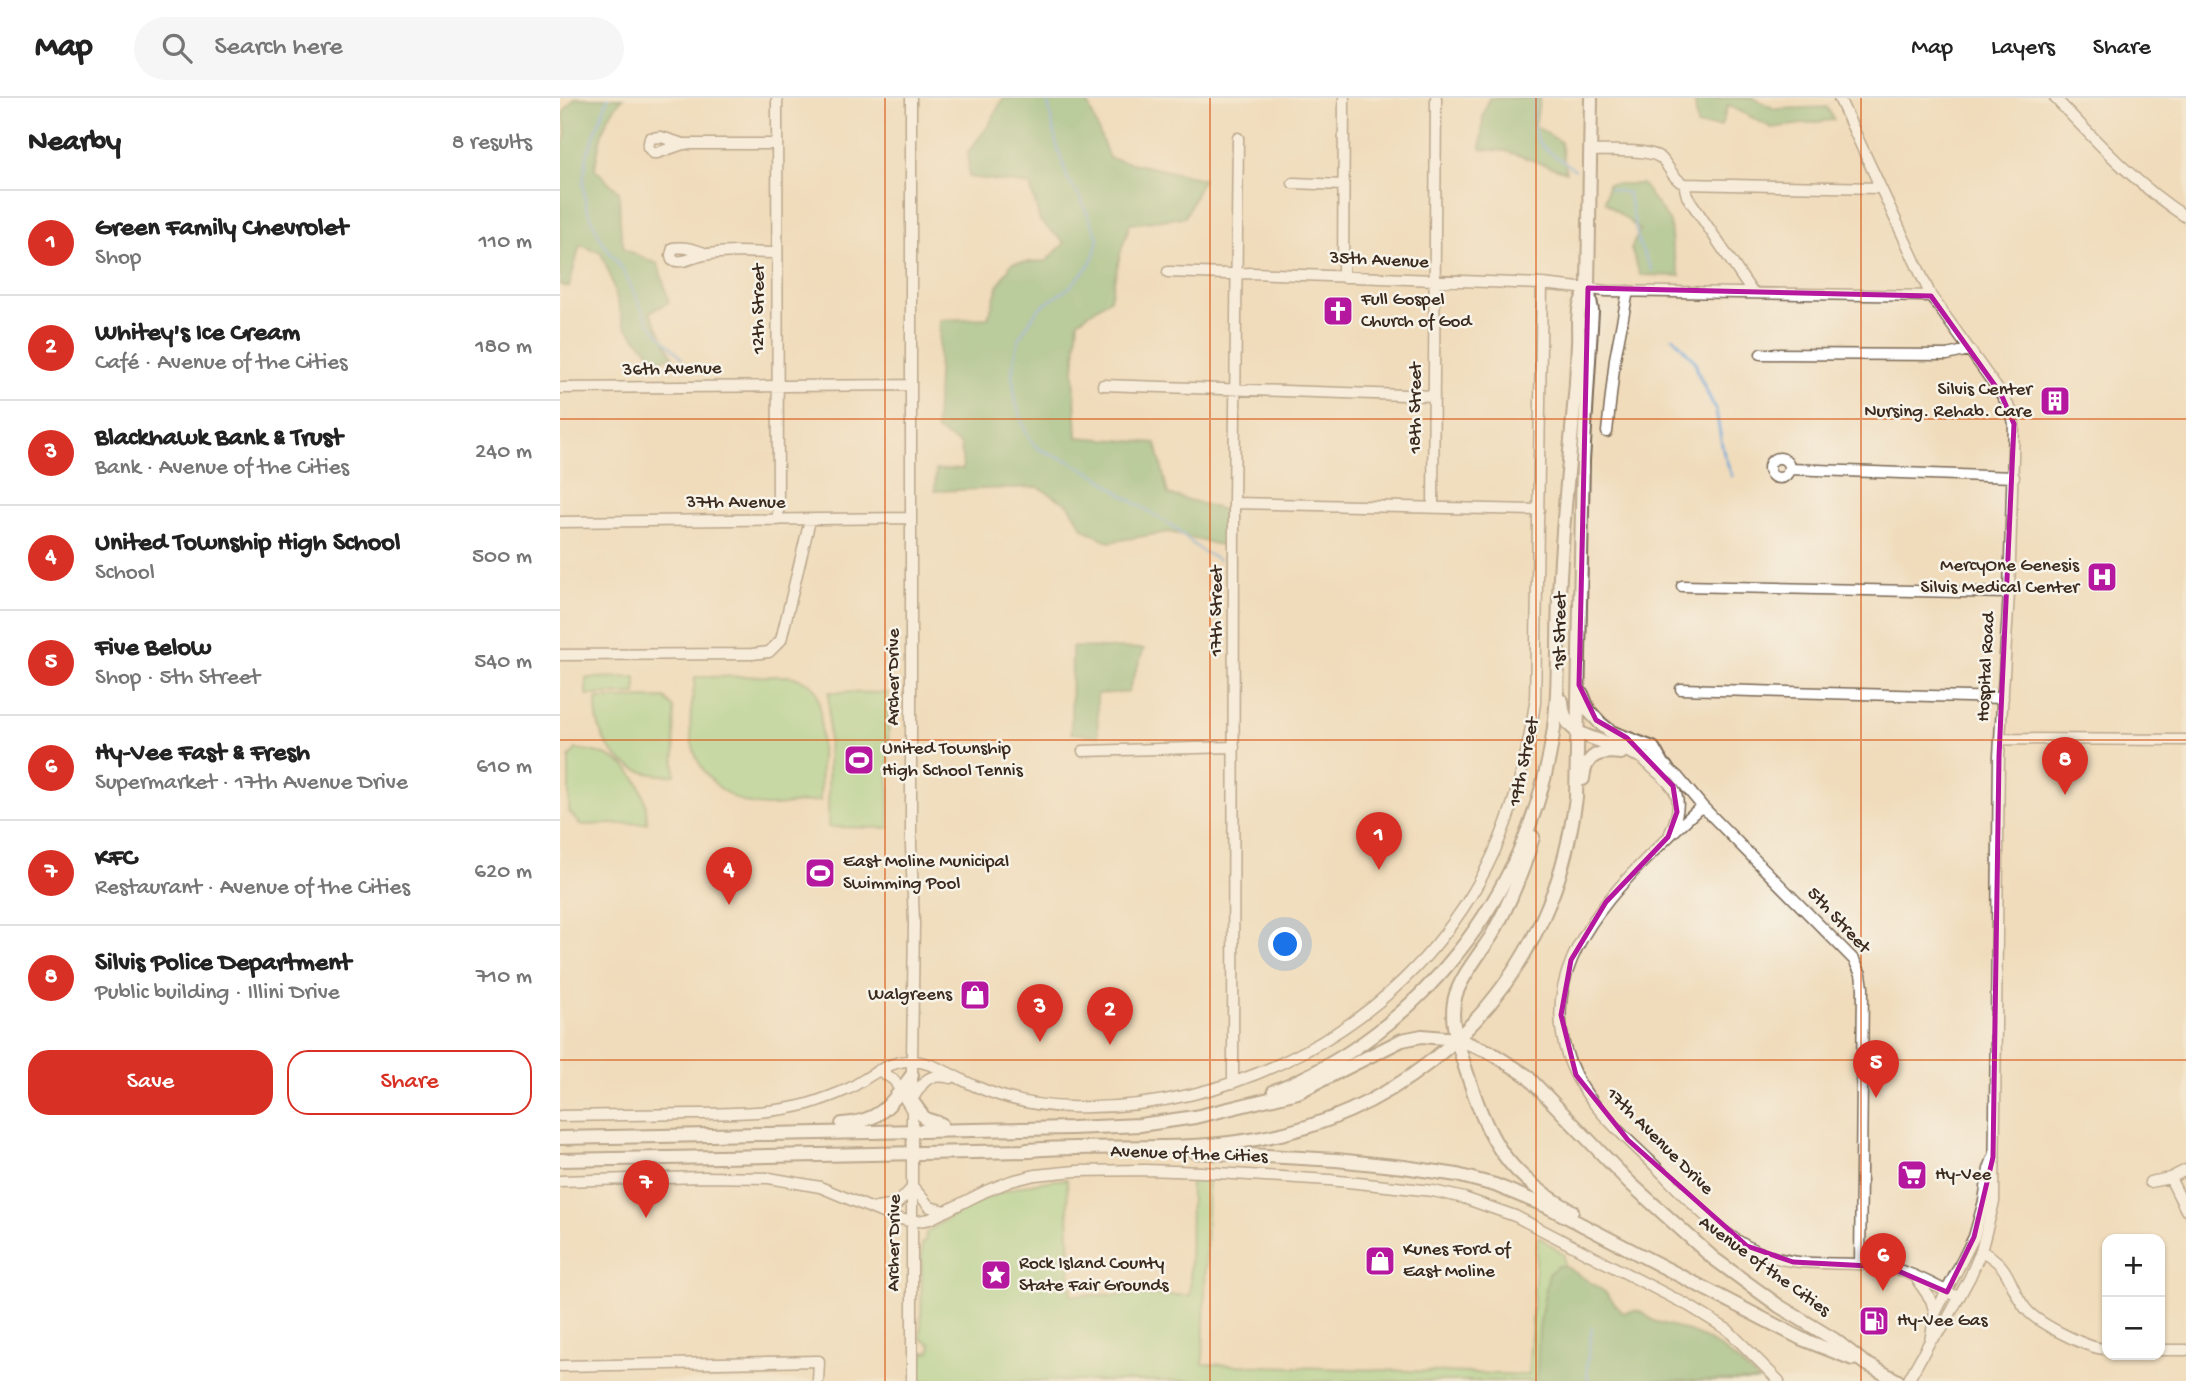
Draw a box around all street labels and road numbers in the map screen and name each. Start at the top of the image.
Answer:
street label: 35th Avenue [1328,247,1429,275]
street label: 12th Street [748,262,771,355]
street label: 36th Avenue [621,358,722,382]
street label: 18th Street [1405,360,1428,455]
street label: 37th Avenue [685,492,786,515]
street label: 17th Street [1206,563,1229,657]
street label: 1st Street [1549,590,1573,671]
street label: Hospital Road [1973,610,2001,722]
street label: Archer Drive [883,628,906,726]
street label: 19th Street [1504,713,1546,810]
street label: 5th Street [1801,883,1876,961]
street label: 17th Avenue Drive [1600,1083,1718,1201]
street label: Avenue of the Cities [1110,1141,1269,1169]
street label: Archer Drive [883,1194,907,1292]
street label: Avenue of the Cities [1694,1212,1835,1323]

